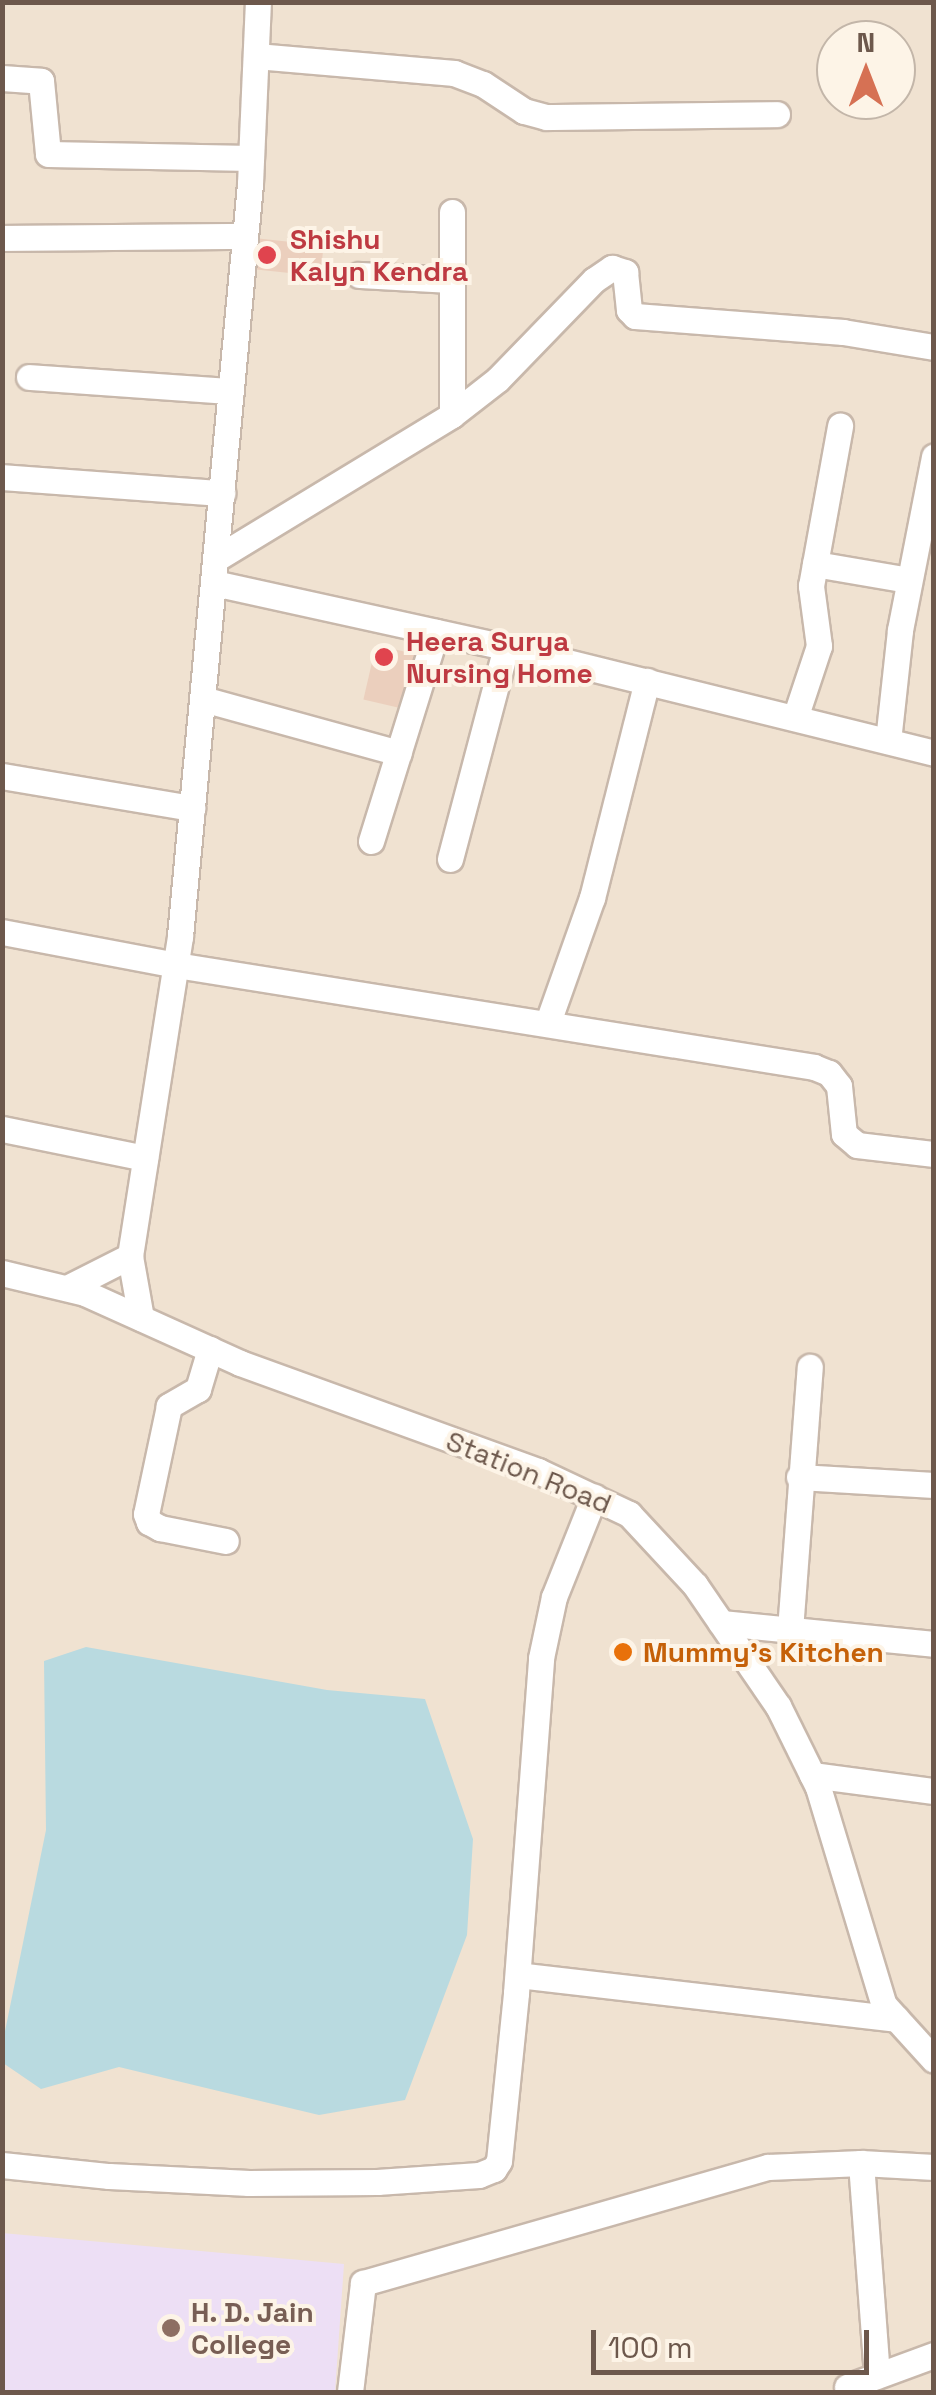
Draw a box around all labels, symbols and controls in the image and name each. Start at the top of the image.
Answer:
north arrow [816,20,916,120]
text: N [857,24,875,60]
place label: Shishu Kalyn Kendra [290,222,468,288]
marker: Shishu Kalyn Kendra [254,242,280,268]
place label: Heera Surya Nursing Home [406,624,593,690]
marker: Heera Surya Nursing Home [371,644,397,670]
street label: Station Road [441,1424,617,1520]
place label: Mummy's Kitchen [643,1635,884,1669]
marker: Mummy's Kitchen [612,1641,634,1663]
place label: H. D. Jain College [191,2295,315,2361]
scale bar [596,2310,874,2372]
marker: H. D. Jain College [160,2317,182,2339]
text: 100 m [608,2328,693,2367]

